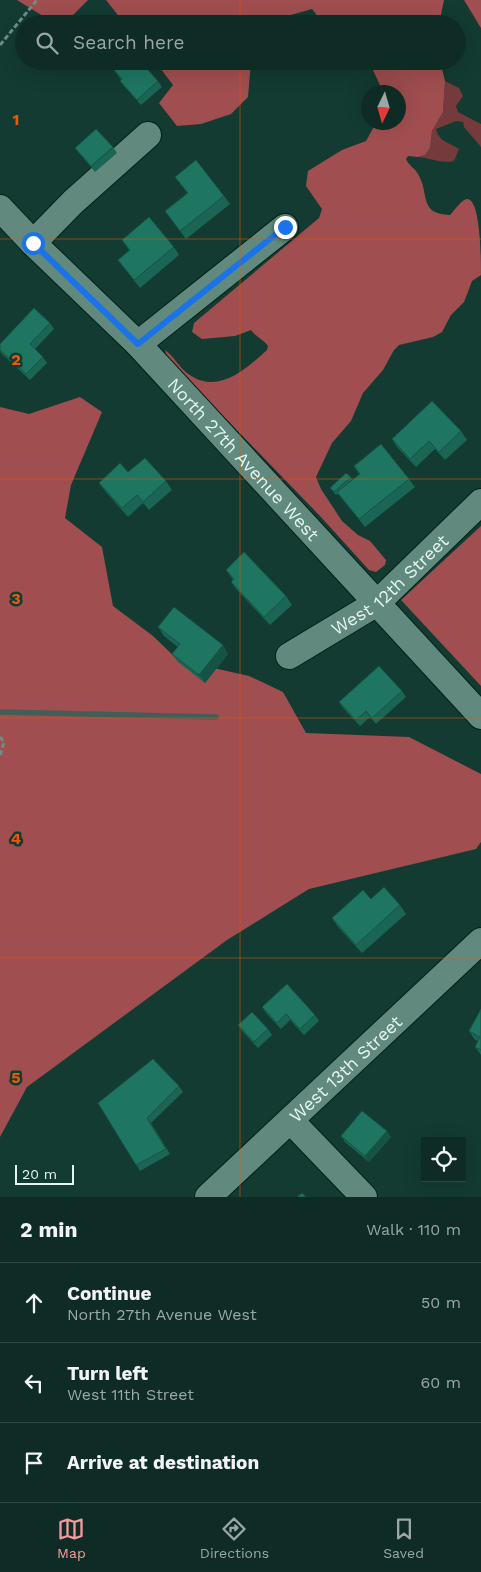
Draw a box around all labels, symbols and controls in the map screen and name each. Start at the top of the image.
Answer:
search box [15,15,466,70]
icon: search [33,29,61,57]
text: Search here [73,31,184,54]
north arrow [361,85,406,130]
text: 1 [13,110,19,129]
route end [274,216,297,239]
route start [22,232,45,255]
text: 2 [11,350,21,369]
street label: North 27th Avenue West [164,373,324,545]
street label: West 12th Street [327,529,452,639]
text: 3 [11,589,21,608]
text: 4 [11,829,21,848]
street label: West 13th Street [285,1010,406,1126]
text: 5 [11,1068,21,1087]
map controls [421,1137,466,1182]
button: locate [421,1137,466,1182]
scale bar [15,1162,74,1185]
text: 20 m [22,1166,57,1182]
text: 2 min [20,1217,77,1242]
text: Walk · 110 m [366,1220,461,1239]
text: Continue [67,1282,151,1305]
icon: ahead [20,1289,48,1317]
text: 50 m [421,1293,461,1312]
text: North 27th Avenue West [67,1305,257,1324]
text: Turn left [67,1362,148,1385]
icon: left [20,1369,48,1397]
text: 60 m [421,1373,461,1392]
text: West 11th Street [67,1385,194,1404]
icon: arrive [20,1449,48,1477]
text: Arrive at destination [67,1451,259,1474]
tab: Map [57,1515,86,1561]
tab: Directions [200,1515,269,1561]
tab: Saved [383,1515,424,1561]

